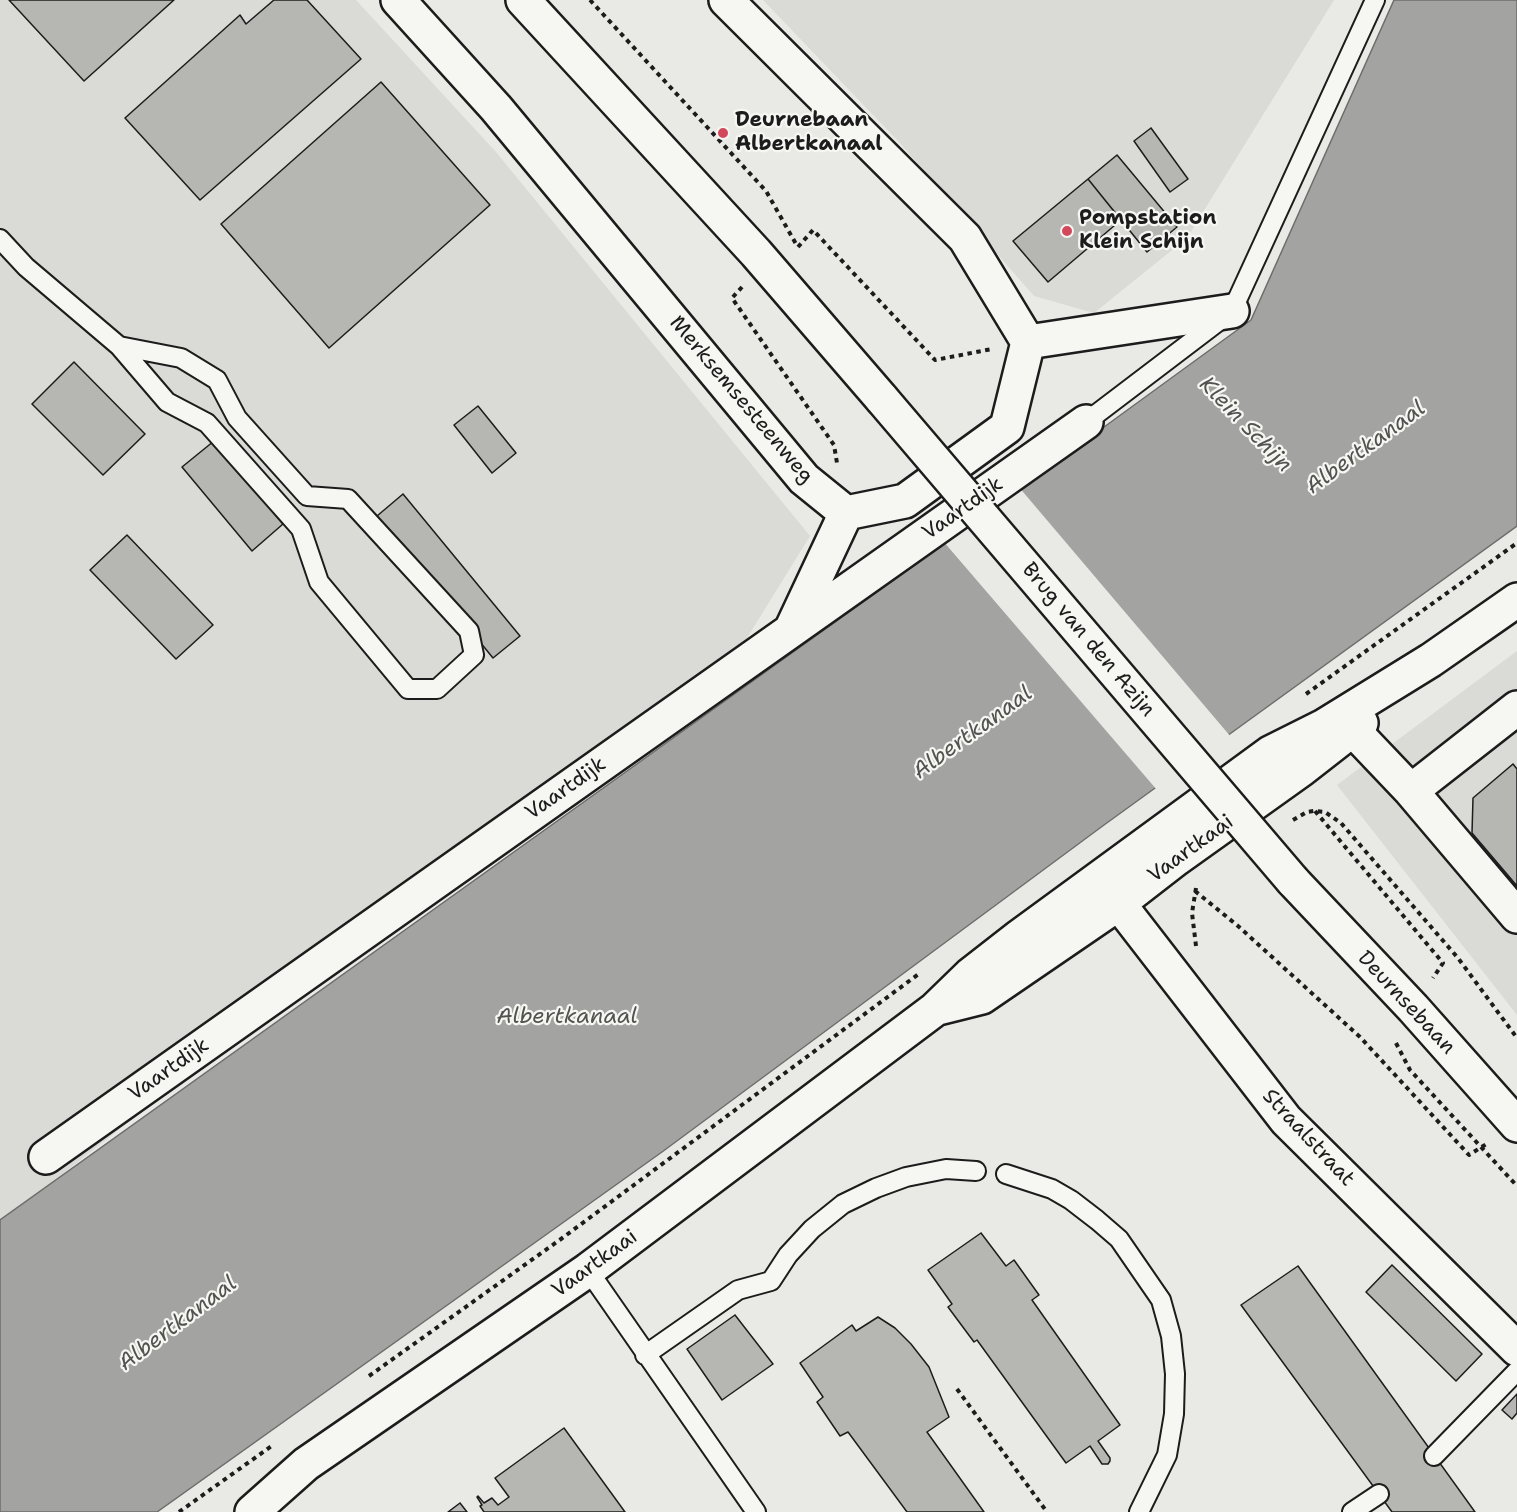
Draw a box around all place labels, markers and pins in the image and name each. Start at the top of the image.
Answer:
place label: Deurnebaan Albertkanaal [735,108,883,158]
marker: Deurnebaan Albertkanaal [716,126,730,140]
place label: Pompstation Klein Schijn [1079,206,1216,256]
marker: Pompstation Klein Schijn [1060,224,1074,238]

